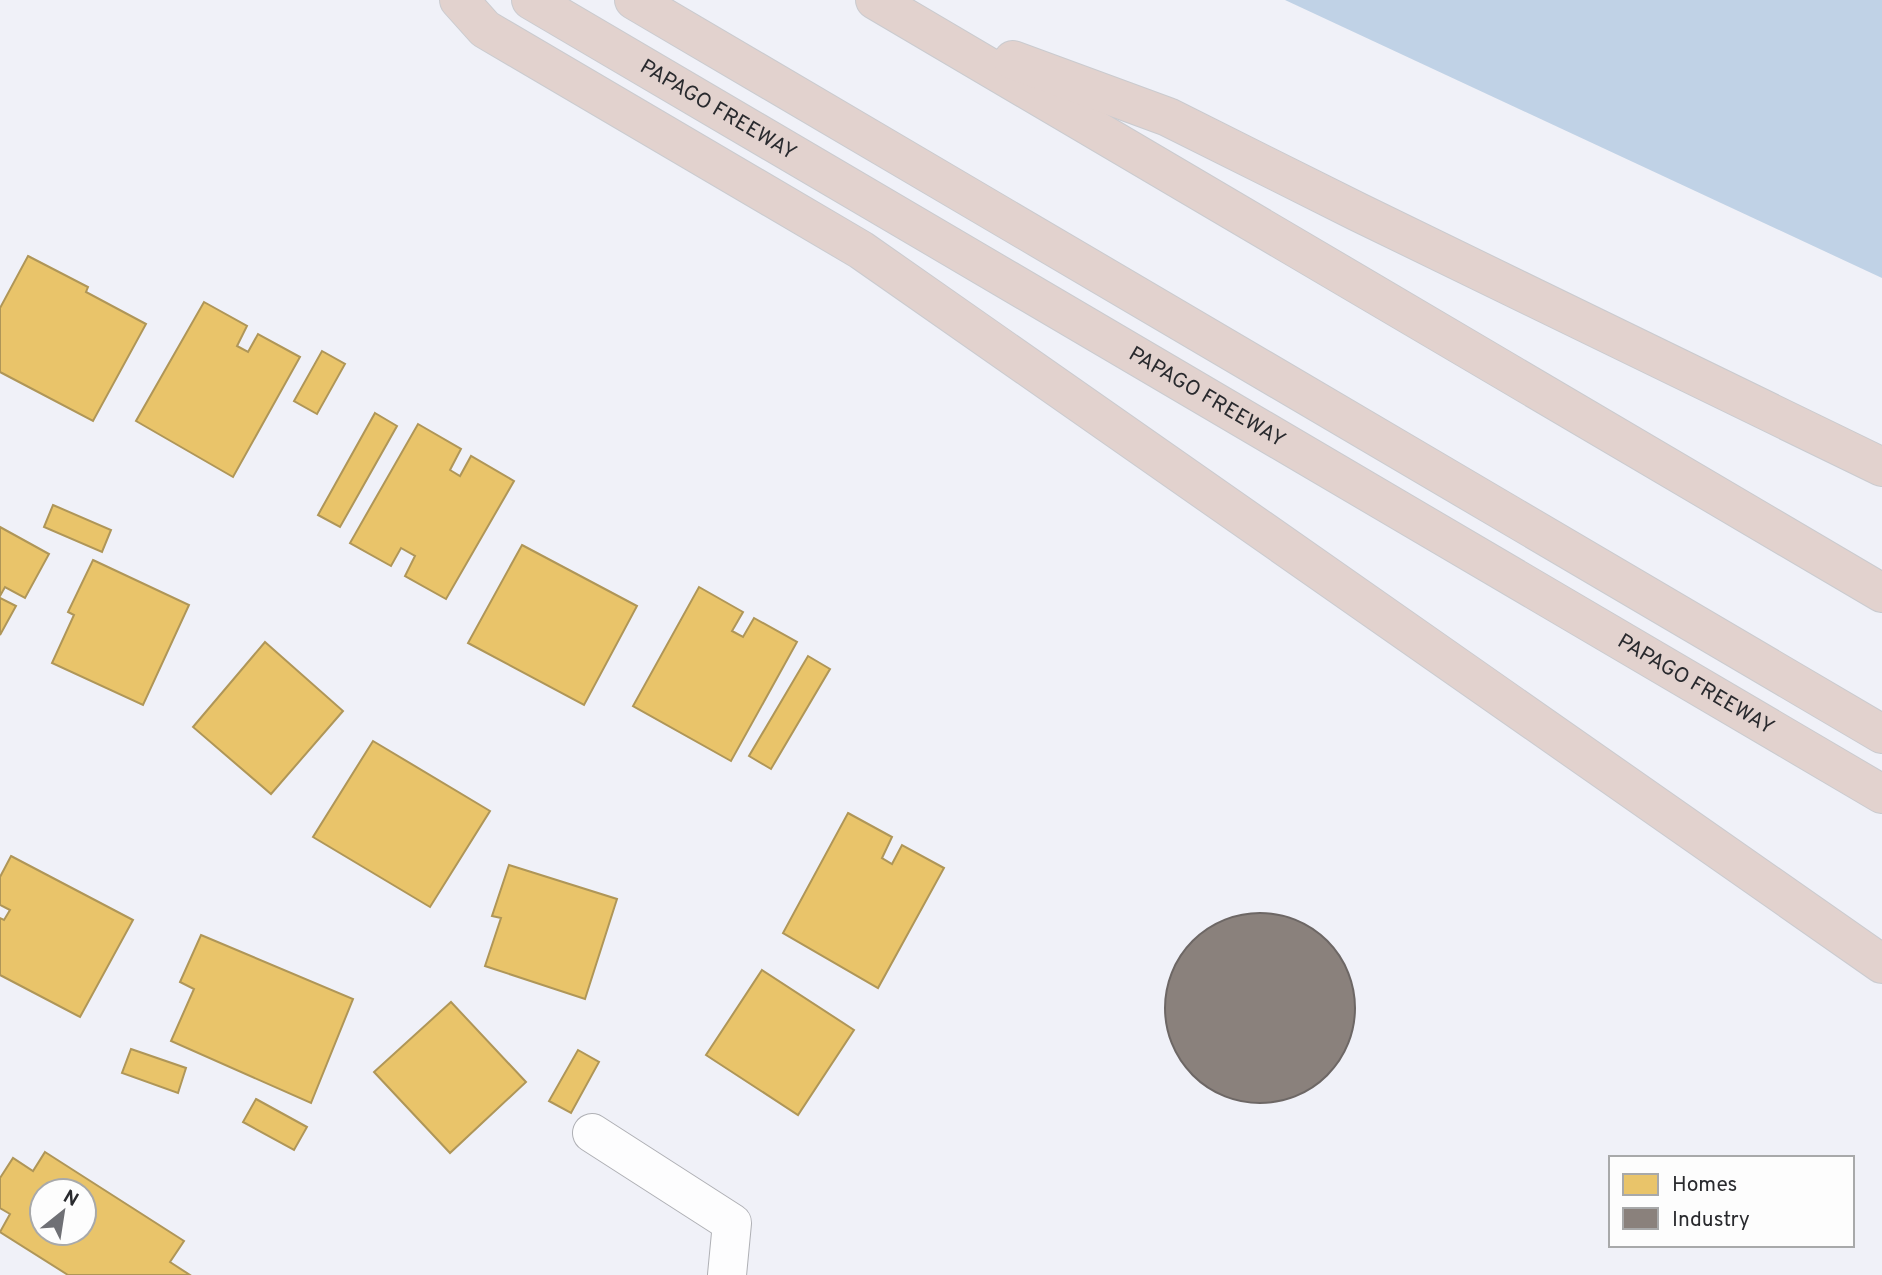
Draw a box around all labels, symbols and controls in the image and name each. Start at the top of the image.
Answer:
street label: PAPAGO FREEWAY [635,53,801,166]
street label: PAPAGO FREEWAY [1124,341,1290,454]
street label: PAPAGO FREEWAY [1612,628,1779,741]
legend [1609,1156,1854,1247]
text: Homes [1672,1172,1737,1199]
north arrow [28,1177,98,1247]
text: N [59,1185,82,1213]
text: Industry [1672,1207,1750,1234]

